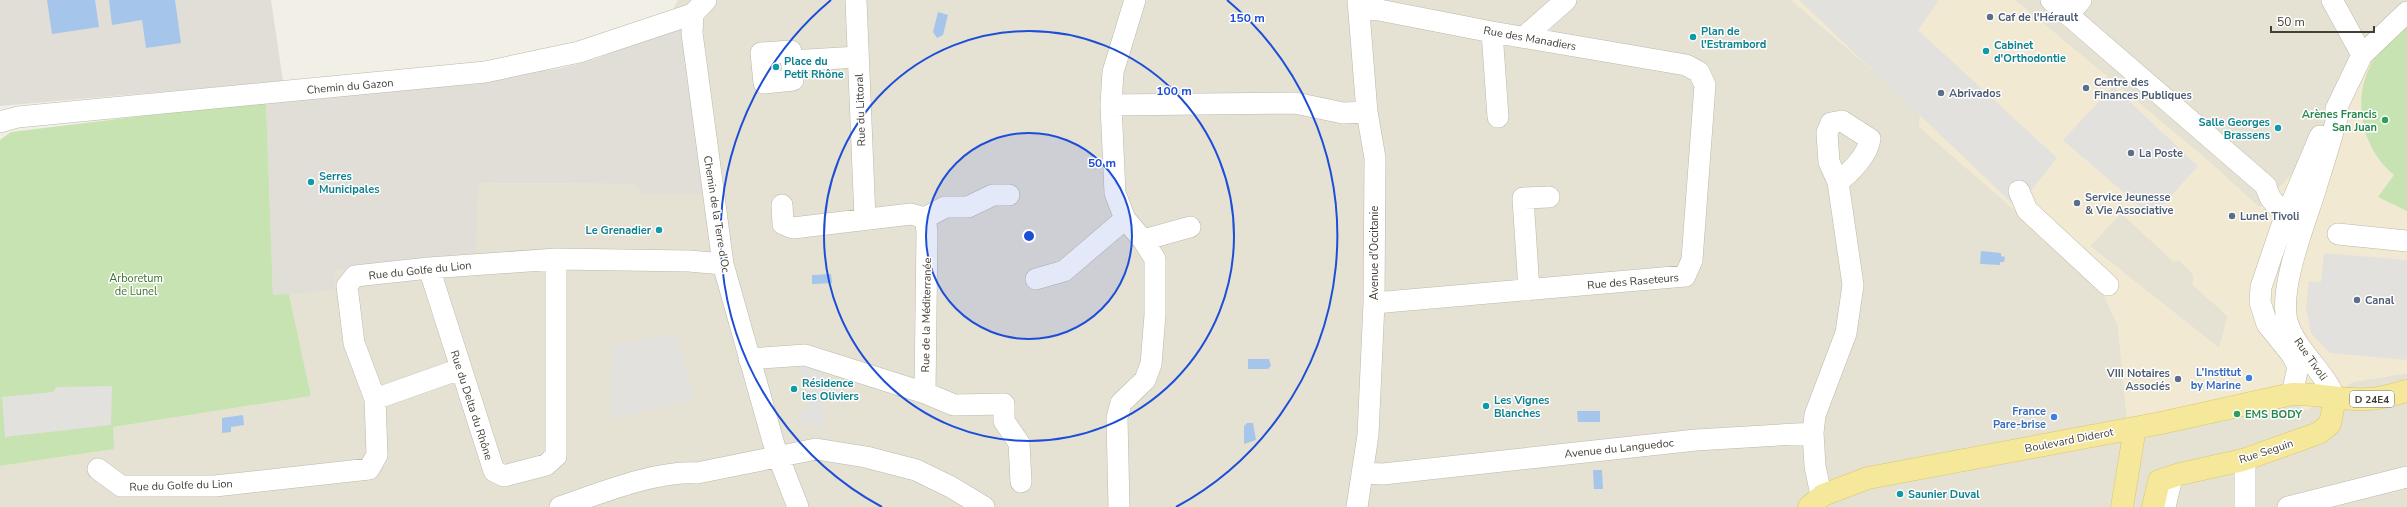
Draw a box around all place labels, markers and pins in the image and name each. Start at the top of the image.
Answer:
place label: Caf de l'Hérault [1998,10,2079,25]
marker: Caf de l'Hérault [1985,12,1995,22]
place label: Plan de l'Estrambord [1701,24,1766,52]
marker: Plan de l'Estrambord [1688,32,1698,42]
place label: Cabinet d'Orthodontie [1994,38,2066,66]
marker: Cabinet d'Orthodontie [1981,46,1991,56]
place label: Place du Petit Rhône [784,54,844,82]
marker: Place du Petit Rhône [771,62,781,72]
place label: Centre des Finances Publiques [2094,75,2192,103]
marker: Centre des Finances Publiques [2081,83,2091,93]
place label: Abrivados [1949,86,2001,101]
marker: Abrivados [1936,88,1946,98]
place label: Arènes Francis San Juan [2302,107,2377,135]
place label: Salle Georges Brassens [2199,115,2270,143]
marker: Arènes Francis San Juan [2380,115,2390,125]
marker: Salle Georges Brassens [2273,123,2283,133]
place label: La Poste [2139,146,2183,161]
marker: La Poste [2126,148,2136,158]
place label: Serres Municipales [319,169,380,197]
marker: Serres Municipales [306,177,316,187]
place label: Service Jeunesse & Vie Associative [2085,190,2173,218]
marker: Service Jeunesse & Vie Associative [2072,198,2082,208]
place label: Lunel Tivoli [2240,209,2299,224]
marker: Lunel Tivoli [2227,211,2237,221]
place label: Le Grenadier [586,223,652,238]
marker: Le Grenadier [654,225,664,235]
centre of rings [1022,229,1036,243]
place label: Canal [2365,293,2395,308]
marker: Canal [2352,295,2362,305]
place label: L’Institut by Marine [2191,365,2242,393]
place label: VIII Notaires Associés [2106,366,2170,394]
marker: L’Institut by Marine [2244,373,2254,383]
marker: VIII Notaires Associés [2173,374,2183,384]
place label: Résidence les Oliviers [802,376,859,404]
marker: Résidence les Oliviers [789,384,799,394]
place label: Les Vignes Blanches [1494,393,1549,421]
marker: Les Vignes Blanches [1481,401,1491,411]
place label: France Pare-brise [1993,404,2046,432]
place label: EMS BODY [2245,407,2303,422]
marker: EMS BODY [2232,409,2242,419]
marker: France Pare-brise [2049,412,2059,422]
place label: Saunier Duval [1908,487,1980,502]
marker: Saunier Duval [1895,489,1905,499]

